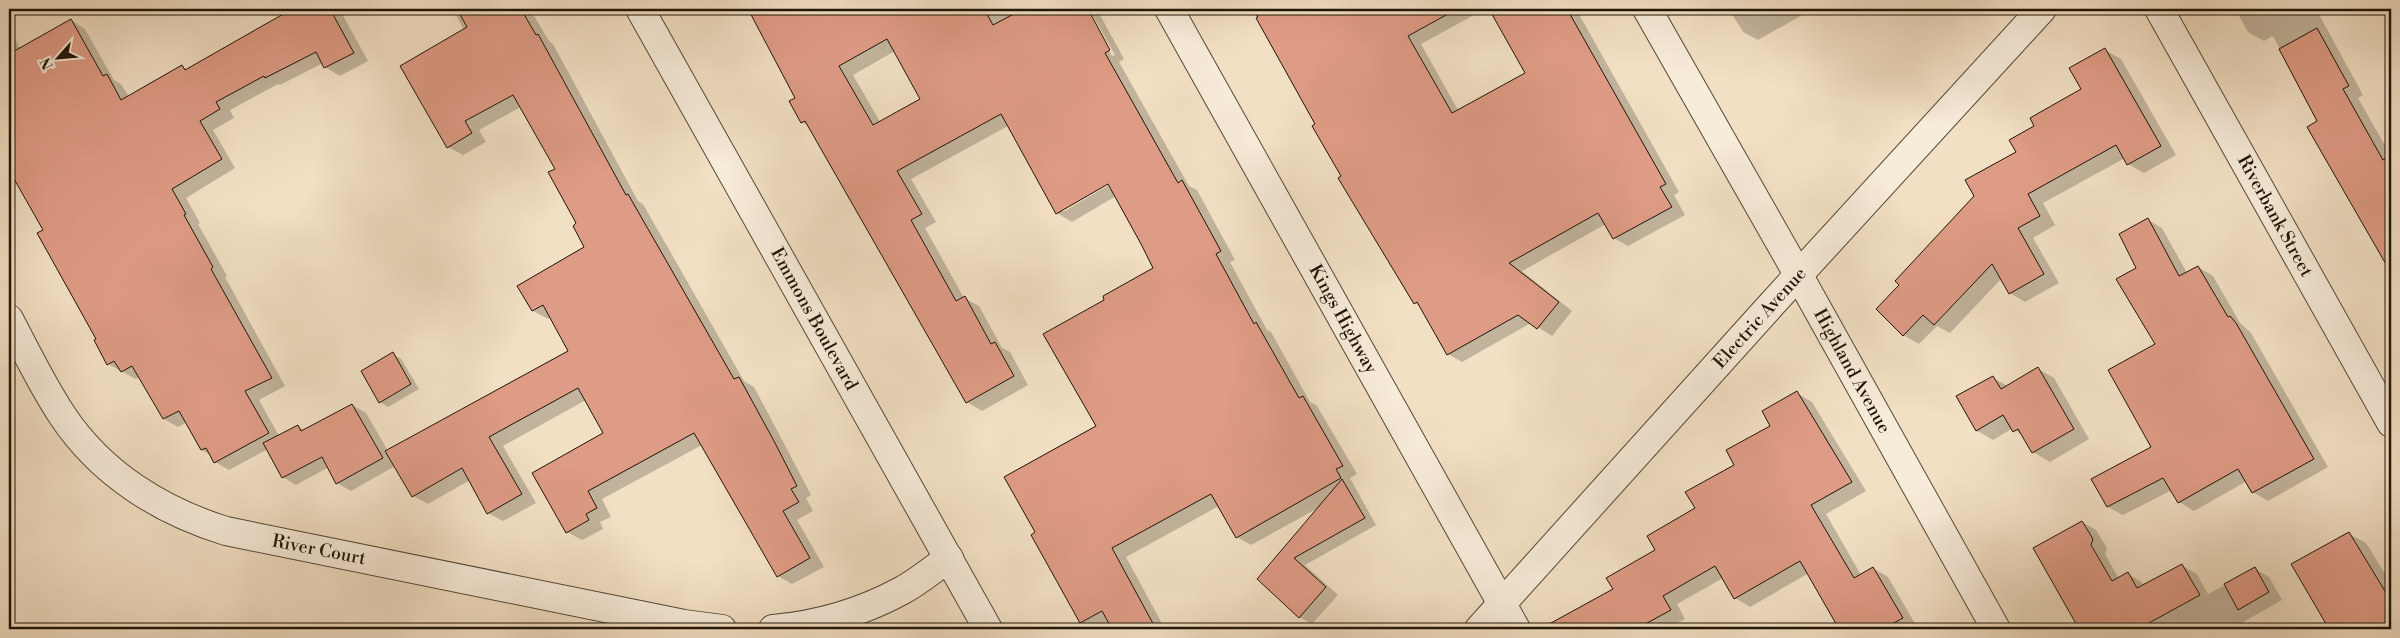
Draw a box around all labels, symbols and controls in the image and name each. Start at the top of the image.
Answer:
north arrow [32,32,82,82]
text: N [37,54,58,72]
street label: Riverbank Street [2232,151,2318,282]
street label: Emmons Boulevard [765,244,863,395]
street label: Kings Highway [1304,260,1383,378]
street label: Electric Avenue [1708,263,1812,373]
street label: Highland Avenue [1808,305,1896,437]
street label: River Court [270,530,368,570]

